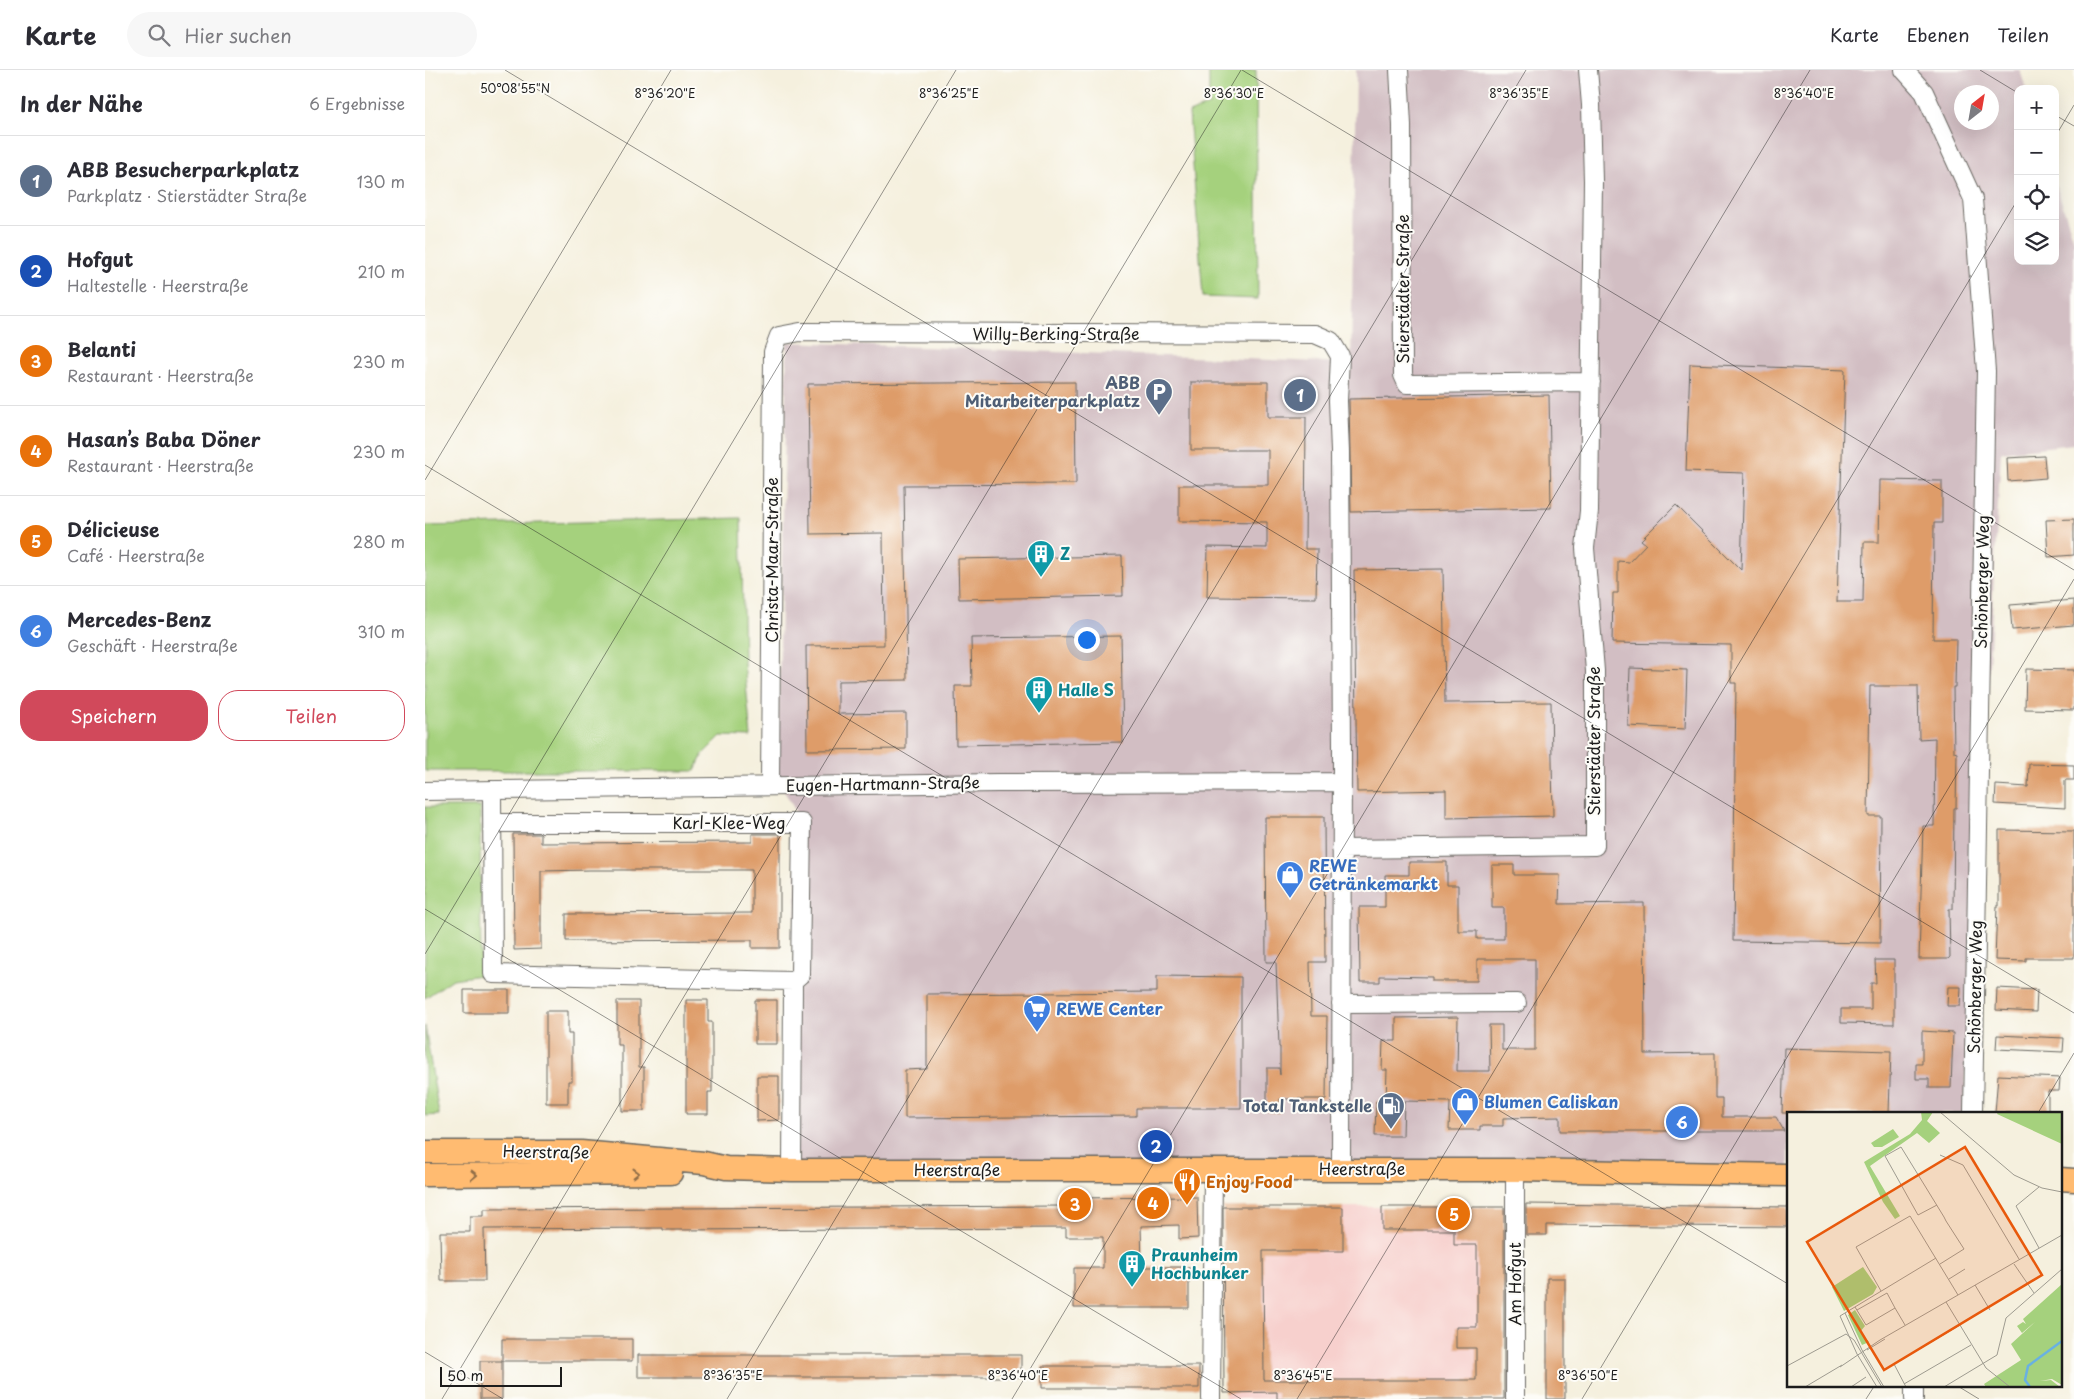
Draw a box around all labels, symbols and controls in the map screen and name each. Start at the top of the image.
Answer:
search box [127,12,477,57]
text: Karte [25,17,97,53]
icon: search [145,21,173,49]
text: Hier suchen [185,21,292,49]
text: Karte [1830,21,1879,48]
text: Ebenen [1907,21,1970,48]
text: Teilen [1998,21,2049,48]
text: 50°08'55"N [480,79,550,97]
text: 8°36'20"E [634,84,696,102]
text: 8°36'25"E [919,84,979,102]
text: 8°36'30"E [1204,84,1264,102]
text: 8°36'35"E [1489,84,1549,102]
text: 8°36'40"E [1774,84,1834,102]
north arrow [1954,85,1999,130]
map controls [2014,85,2059,265]
button: + [2014,85,2059,130]
text: In der Nähe [20,87,142,119]
text: 6 Ergebnisse [309,91,405,115]
button: − [2014,130,2059,175]
text: ABB Besucherparkplatz [67,155,299,183]
text: 1 [32,169,40,193]
text: 130 m [357,169,405,193]
button: locate [2014,175,2059,220]
text: Parkplatz · Stierstädter Straße [67,183,307,207]
street label: Stierstädter Straße [1390,214,1414,364]
button: layers [2014,220,2059,265]
text: Hofgut [67,245,133,273]
text: 2 [30,259,42,283]
text: 210 m [357,259,405,283]
text: Haltestelle · Heerstraße [67,273,248,297]
street label: Willy-Berking-Straße [973,321,1140,345]
text: Belanti [67,335,136,363]
text: 3 [31,349,41,373]
text: 230 m [353,349,405,373]
text: Restaurant · Heerstraße [67,363,254,387]
place label: ABB Mitarbeiterparkplatz [965,370,1140,412]
pin: 1 [1284,376,1316,414]
parking icon: ABB Mitarbeiterparkplatz [1144,377,1174,416]
text: Hasan’s Baba Döner [67,425,261,453]
text: 4 [31,439,41,463]
text: 230 m [353,439,405,463]
text: Restaurant · Heerstraße [67,453,254,477]
street label: Christa-Maar-Straße [759,477,783,643]
text: Délicieuse [67,515,159,543]
street label: Schönberger Weg [1968,515,1994,649]
text: 5 [31,529,41,553]
text: 280 m [353,529,405,553]
building icon: Z [1026,539,1056,578]
place label: Z [1060,541,1070,565]
text: Café · Heerstraße [67,543,205,567]
text: Mercedes-Benz [67,605,211,633]
text: 6 [30,619,42,643]
text: 310 m [357,619,405,643]
your location [1074,627,1100,653]
text: Geschäft · Heerstraße [67,633,238,657]
street label: Stierstädter Straße [1581,666,1605,816]
building icon: Halle S [1024,675,1054,714]
place label: Halle S [1058,677,1114,701]
button: Speichern [20,690,208,741]
button: Teilen [218,690,405,741]
street label: Eugen-Hartmann-Straße [786,769,980,797]
street label: Karl-Klee-Weg [672,810,786,834]
place label: REWE Getränkemarkt [1309,853,1438,895]
shop icon: REWE Getränkemarkt [1275,860,1305,899]
street label: Schönberger Weg [1961,920,1987,1054]
supermarket icon: REWE Center [1022,994,1052,1033]
place label: REWE Center [1056,996,1163,1020]
shop icon: Blumen Caliskan [1450,1087,1480,1126]
place label: Blumen Caliskan [1484,1089,1619,1113]
fuel station icon: Total Tankstelle [1376,1091,1406,1130]
place label: Total Tankstelle [1243,1093,1372,1117]
pin: 6 [1666,1103,1698,1141]
inset map [1787,1112,2061,1386]
pin: 2 [1140,1127,1172,1165]
street label: Heerstraße [503,1138,590,1164]
street label: Heerstraße [1319,1156,1405,1180]
street label: Heerstraße [914,1157,1000,1181]
restaurant icon: Enjoy Food [1172,1167,1202,1206]
one-way arrow [632,1168,640,1178]
place label: Enjoy Food [1206,1169,1293,1193]
one-way arrow [470,1170,478,1180]
pin: 4 [1137,1184,1169,1222]
pin: 3 [1059,1185,1091,1223]
pin: 5 [1438,1195,1470,1233]
place label: Praunheim Hochbunker [1151,1242,1249,1284]
street label: Am Hofgut [1502,1242,1526,1326]
building icon: Praunheim Hochbunker [1117,1249,1147,1288]
scale bar [440,1364,563,1387]
text: 50 m [447,1365,483,1386]
text: 8°36'35"E [703,1366,763,1384]
text: 8°36'40"E [988,1366,1048,1384]
text: 8°36'45"E [1273,1366,1333,1384]
text: 8°36'50"E [1558,1366,1618,1384]

